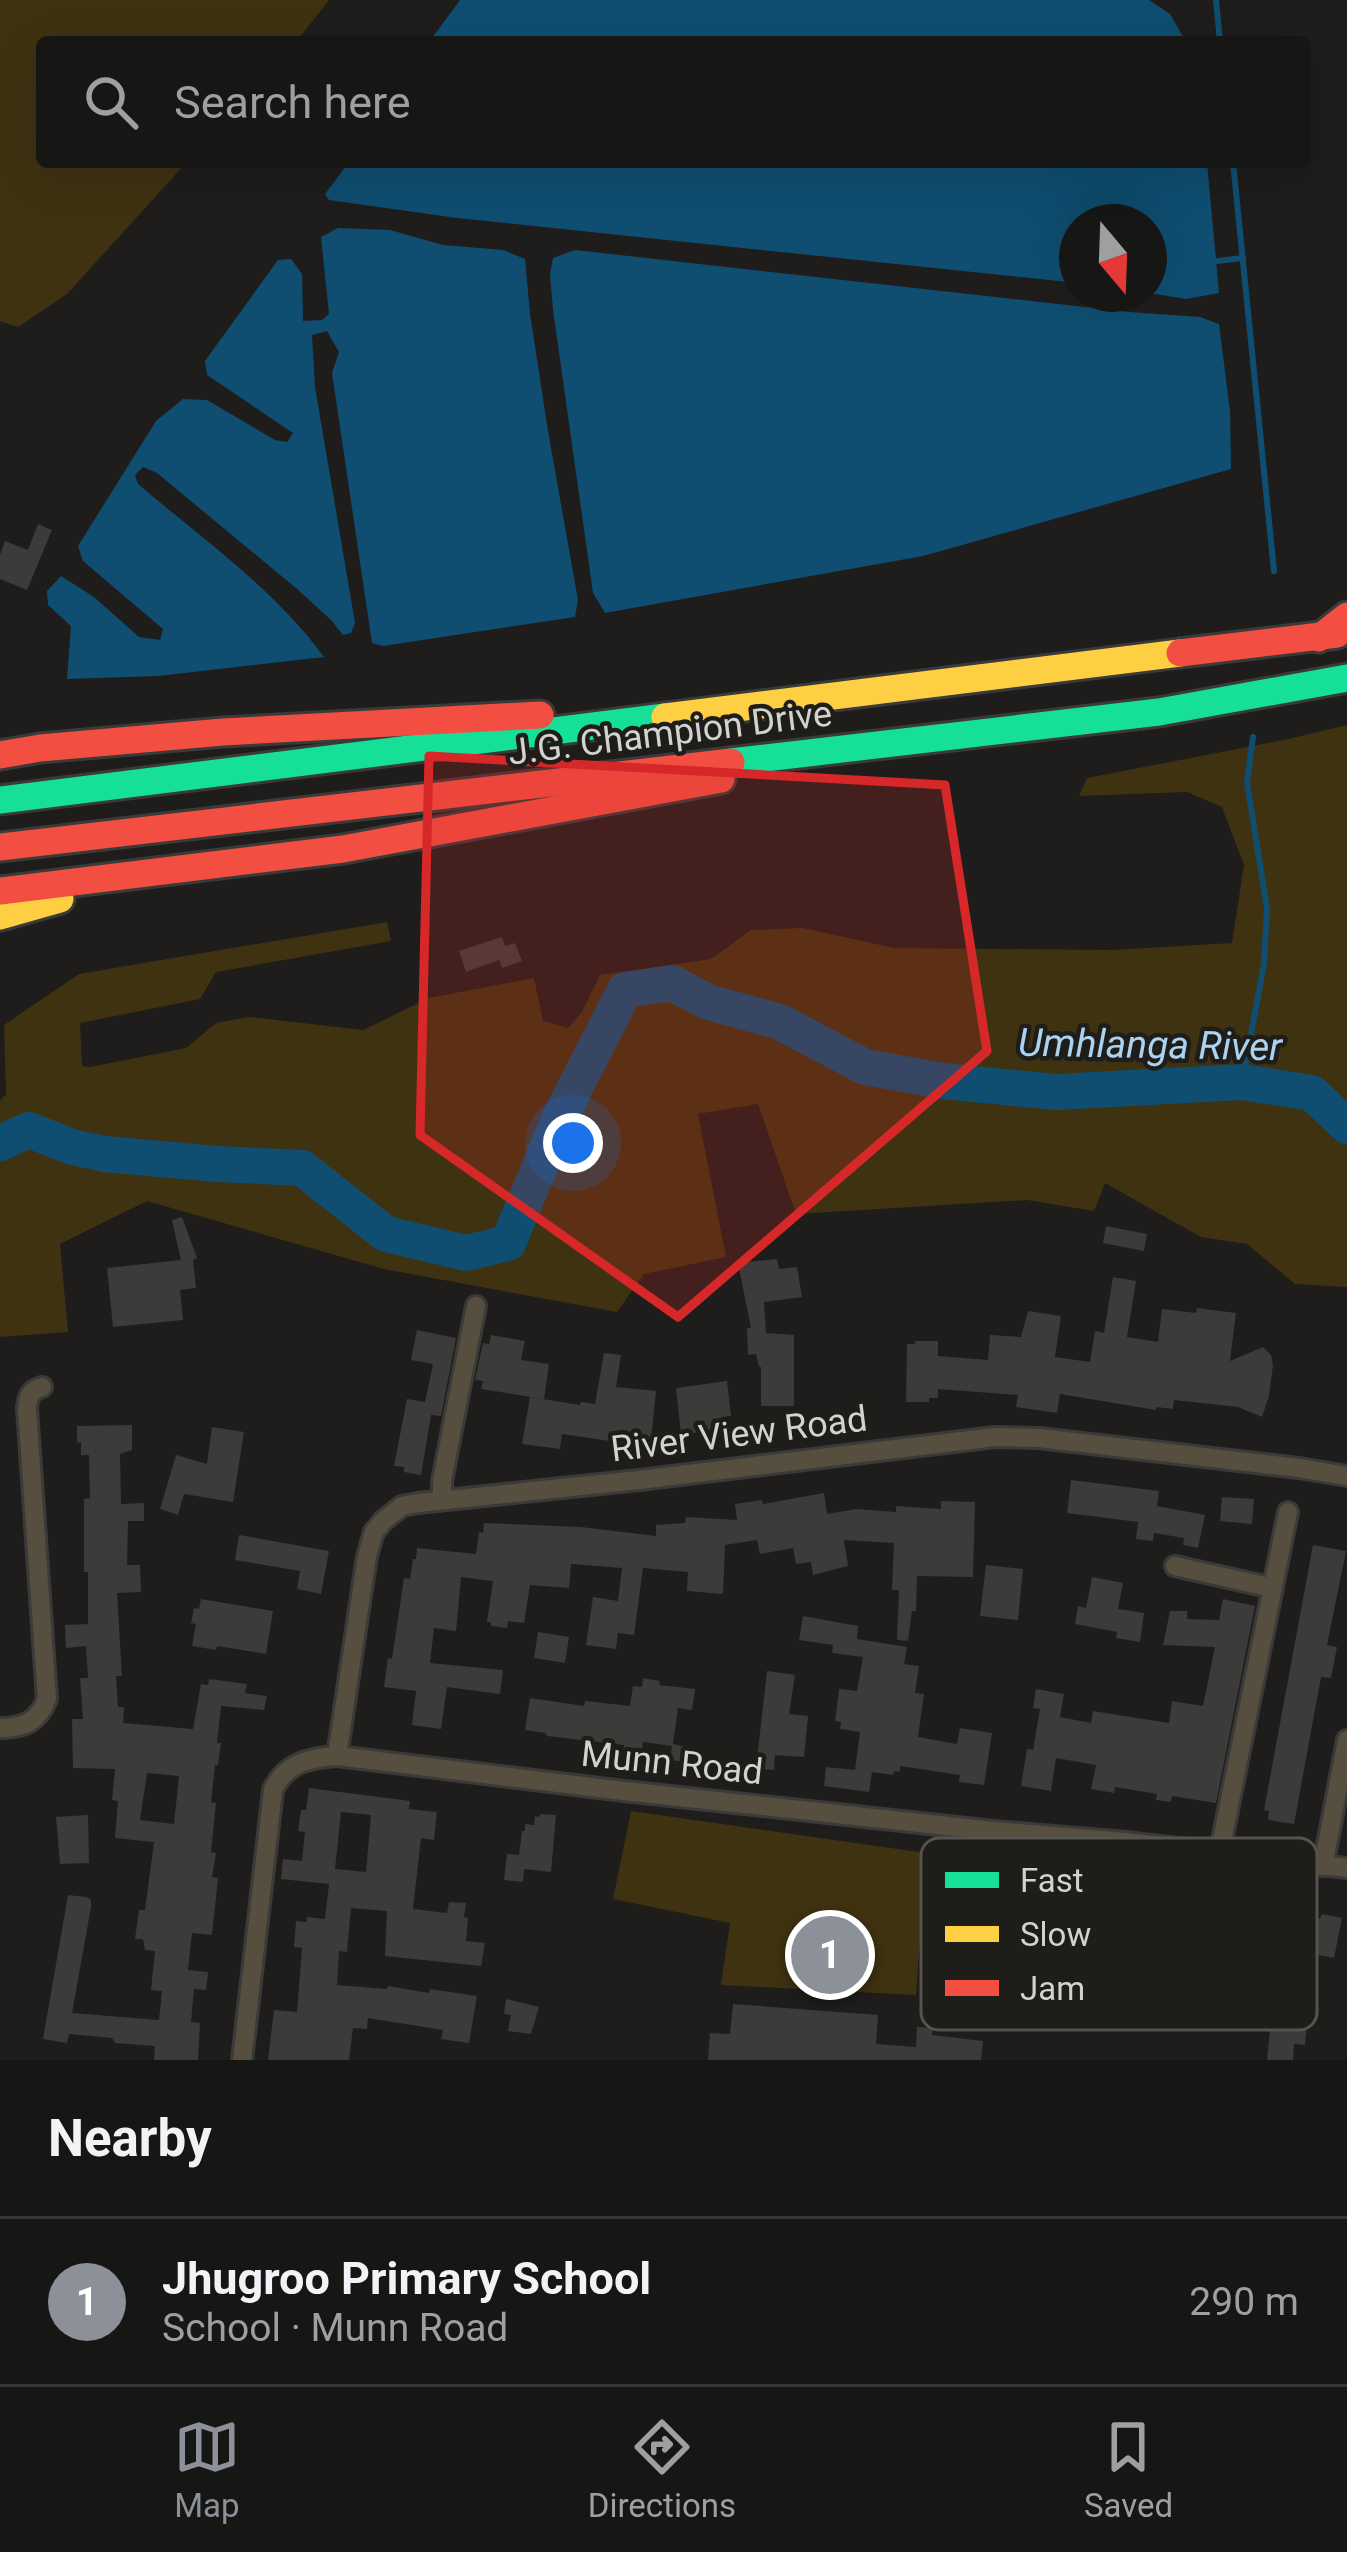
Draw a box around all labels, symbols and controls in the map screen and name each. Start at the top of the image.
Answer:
search box [36,36,1311,168]
icon: search [78,69,144,135]
text: Search here [174,76,411,129]
north arrow [1059,204,1167,312]
street label: J.G. Champion Drive [506,692,834,774]
water label: Umhlanga River [1018,1020,1284,1070]
your location [543,1113,603,1173]
street label: River View Road [609,1397,869,1471]
street label: Munn Road [579,1733,765,1793]
legend [921,1838,1317,2030]
text: Fast [1020,1861,1083,1900]
pin: 1 [791,1910,869,2000]
text: Slow [1020,1915,1091,1954]
text: Jam [1020,1969,1085,2008]
text: Nearby [48,2109,212,2168]
text: Jhugroo Primary School [162,2252,651,2305]
text: 1 [76,2279,98,2325]
text: 290 m [1189,2279,1299,2325]
text: School · Munn Road [162,2305,508,2351]
tab: Map [174,2414,240,2525]
tab: Directions [588,2414,736,2525]
tab: Saved [1084,2414,1173,2525]

